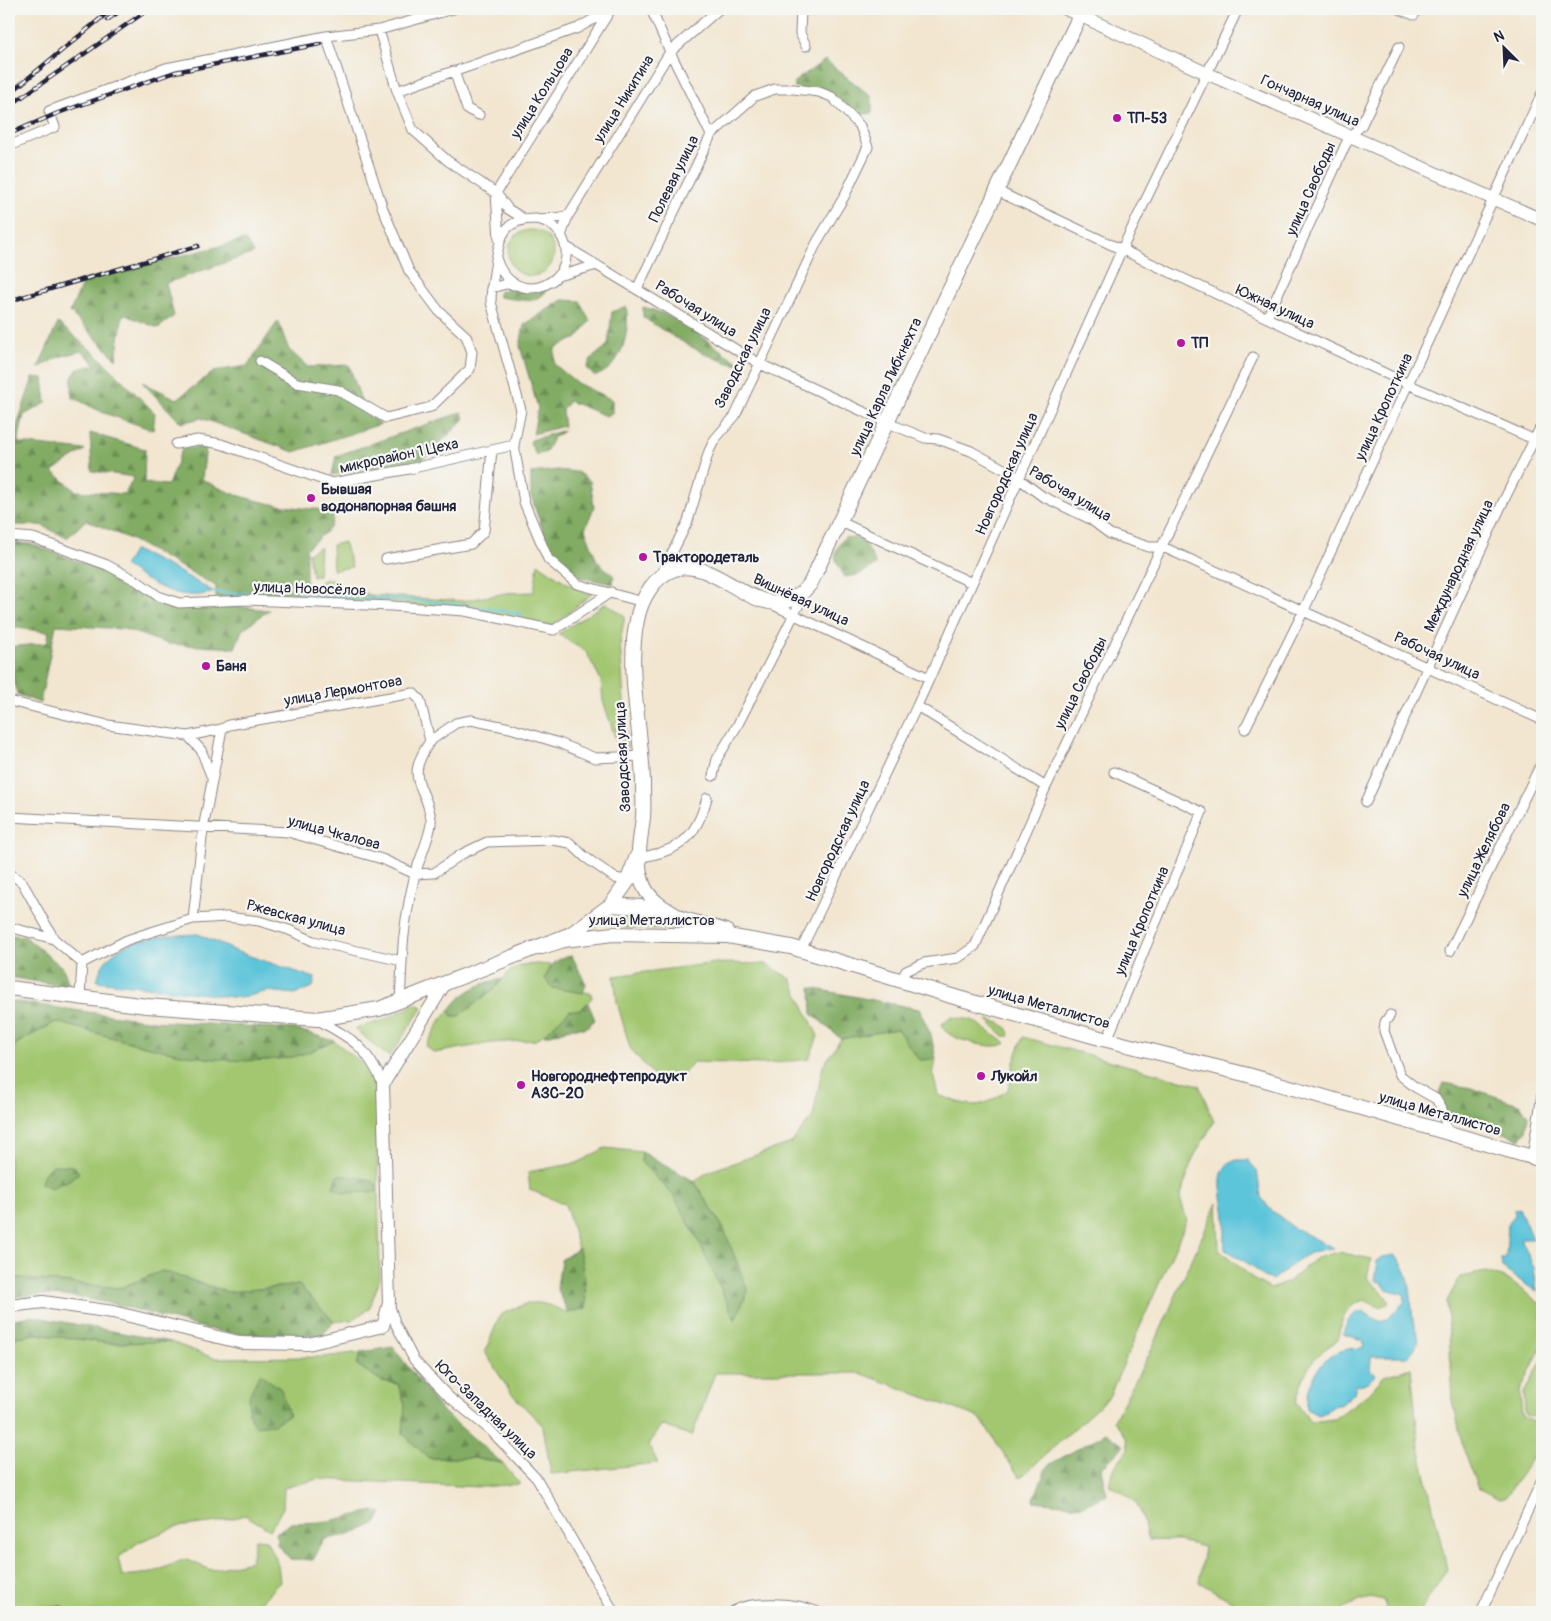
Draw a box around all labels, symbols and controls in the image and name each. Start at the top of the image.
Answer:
north arrow [1478,22,1528,72]
text: N [1491,27,1507,46]
street label: улица Кольцова [506,44,578,143]
street label: улица Никитина [589,52,659,147]
street label: Гончарная улица [1257,71,1363,131]
place label: ТП-53 [1126,109,1167,128]
marker: ТП-53 [1111,112,1123,124]
street label: Полевая улица [645,132,703,226]
street label: улица Свободы [1281,139,1340,240]
street label: Рабочая улица [652,276,740,342]
street label: Южная улица [1233,281,1317,334]
street label: Заводская улица [710,304,776,412]
street label: улица Карла Либкнехта [845,315,926,460]
place label: ТП [1190,334,1208,353]
marker: ТП [1175,337,1187,349]
street label: улица Кропоткина [1350,350,1417,465]
street label: Новгородская улица [971,410,1043,538]
street label: микрорайон 1 Цеха [338,434,460,478]
street label: Рабочая улица [1025,462,1115,526]
place label: Бывшая водонапорная башня [321,480,456,516]
marker: Бывшая водонапорная башня [305,492,317,504]
street label: Международная улица [1420,497,1498,635]
place label: Трактородеталь [652,548,760,567]
marker: Трактородеталь [637,551,649,563]
street label: Вишнёвая улица [750,570,852,630]
street label: улица Новосёлов [252,578,367,600]
street label: Рабочая улица [1391,628,1483,684]
street label: улица Свободы [1050,634,1112,733]
place label: Баня [216,657,247,676]
marker: Баня [200,660,212,672]
street label: улица Лермонтова [282,671,403,711]
street label: Заводская улица [611,701,635,813]
street label: Новгородская улица [801,777,875,905]
street label: улица Желябова [1452,800,1515,901]
street label: улица Чкалова [285,811,382,854]
street label: улица Кропоткина [1110,864,1174,979]
street label: Ржевская улица [244,896,348,940]
street label: улица Металлистов [588,911,715,930]
street label: улица Металлистов [985,980,1112,1034]
place label: Новгороднефтепродукт АЗС-20 [531,1067,688,1103]
place label: Лукойл [990,1067,1037,1086]
marker: Лукойл [975,1070,987,1082]
marker: Новгороднефтепродукт АЗС-20 [515,1079,527,1091]
street label: улица Металлистов [1376,1087,1503,1141]
street label: Юго-Западная улица [431,1357,541,1463]

